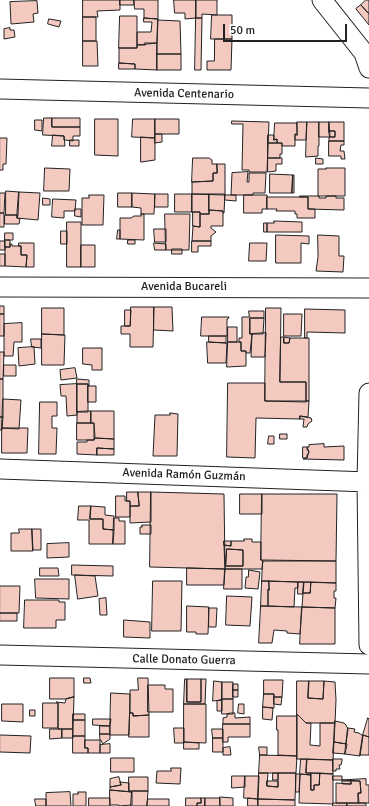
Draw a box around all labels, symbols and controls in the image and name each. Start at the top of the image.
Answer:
scale bar [225,16,349,42]
text: 50 m [230,23,255,38]
street label: Avenida Centenario [134,86,234,102]
street label: Avenida Bucareli [141,280,227,294]
street label: Avenida Ramón Guzmán [122,466,246,484]
street label: Calle Donato Guerra [132,652,236,668]

